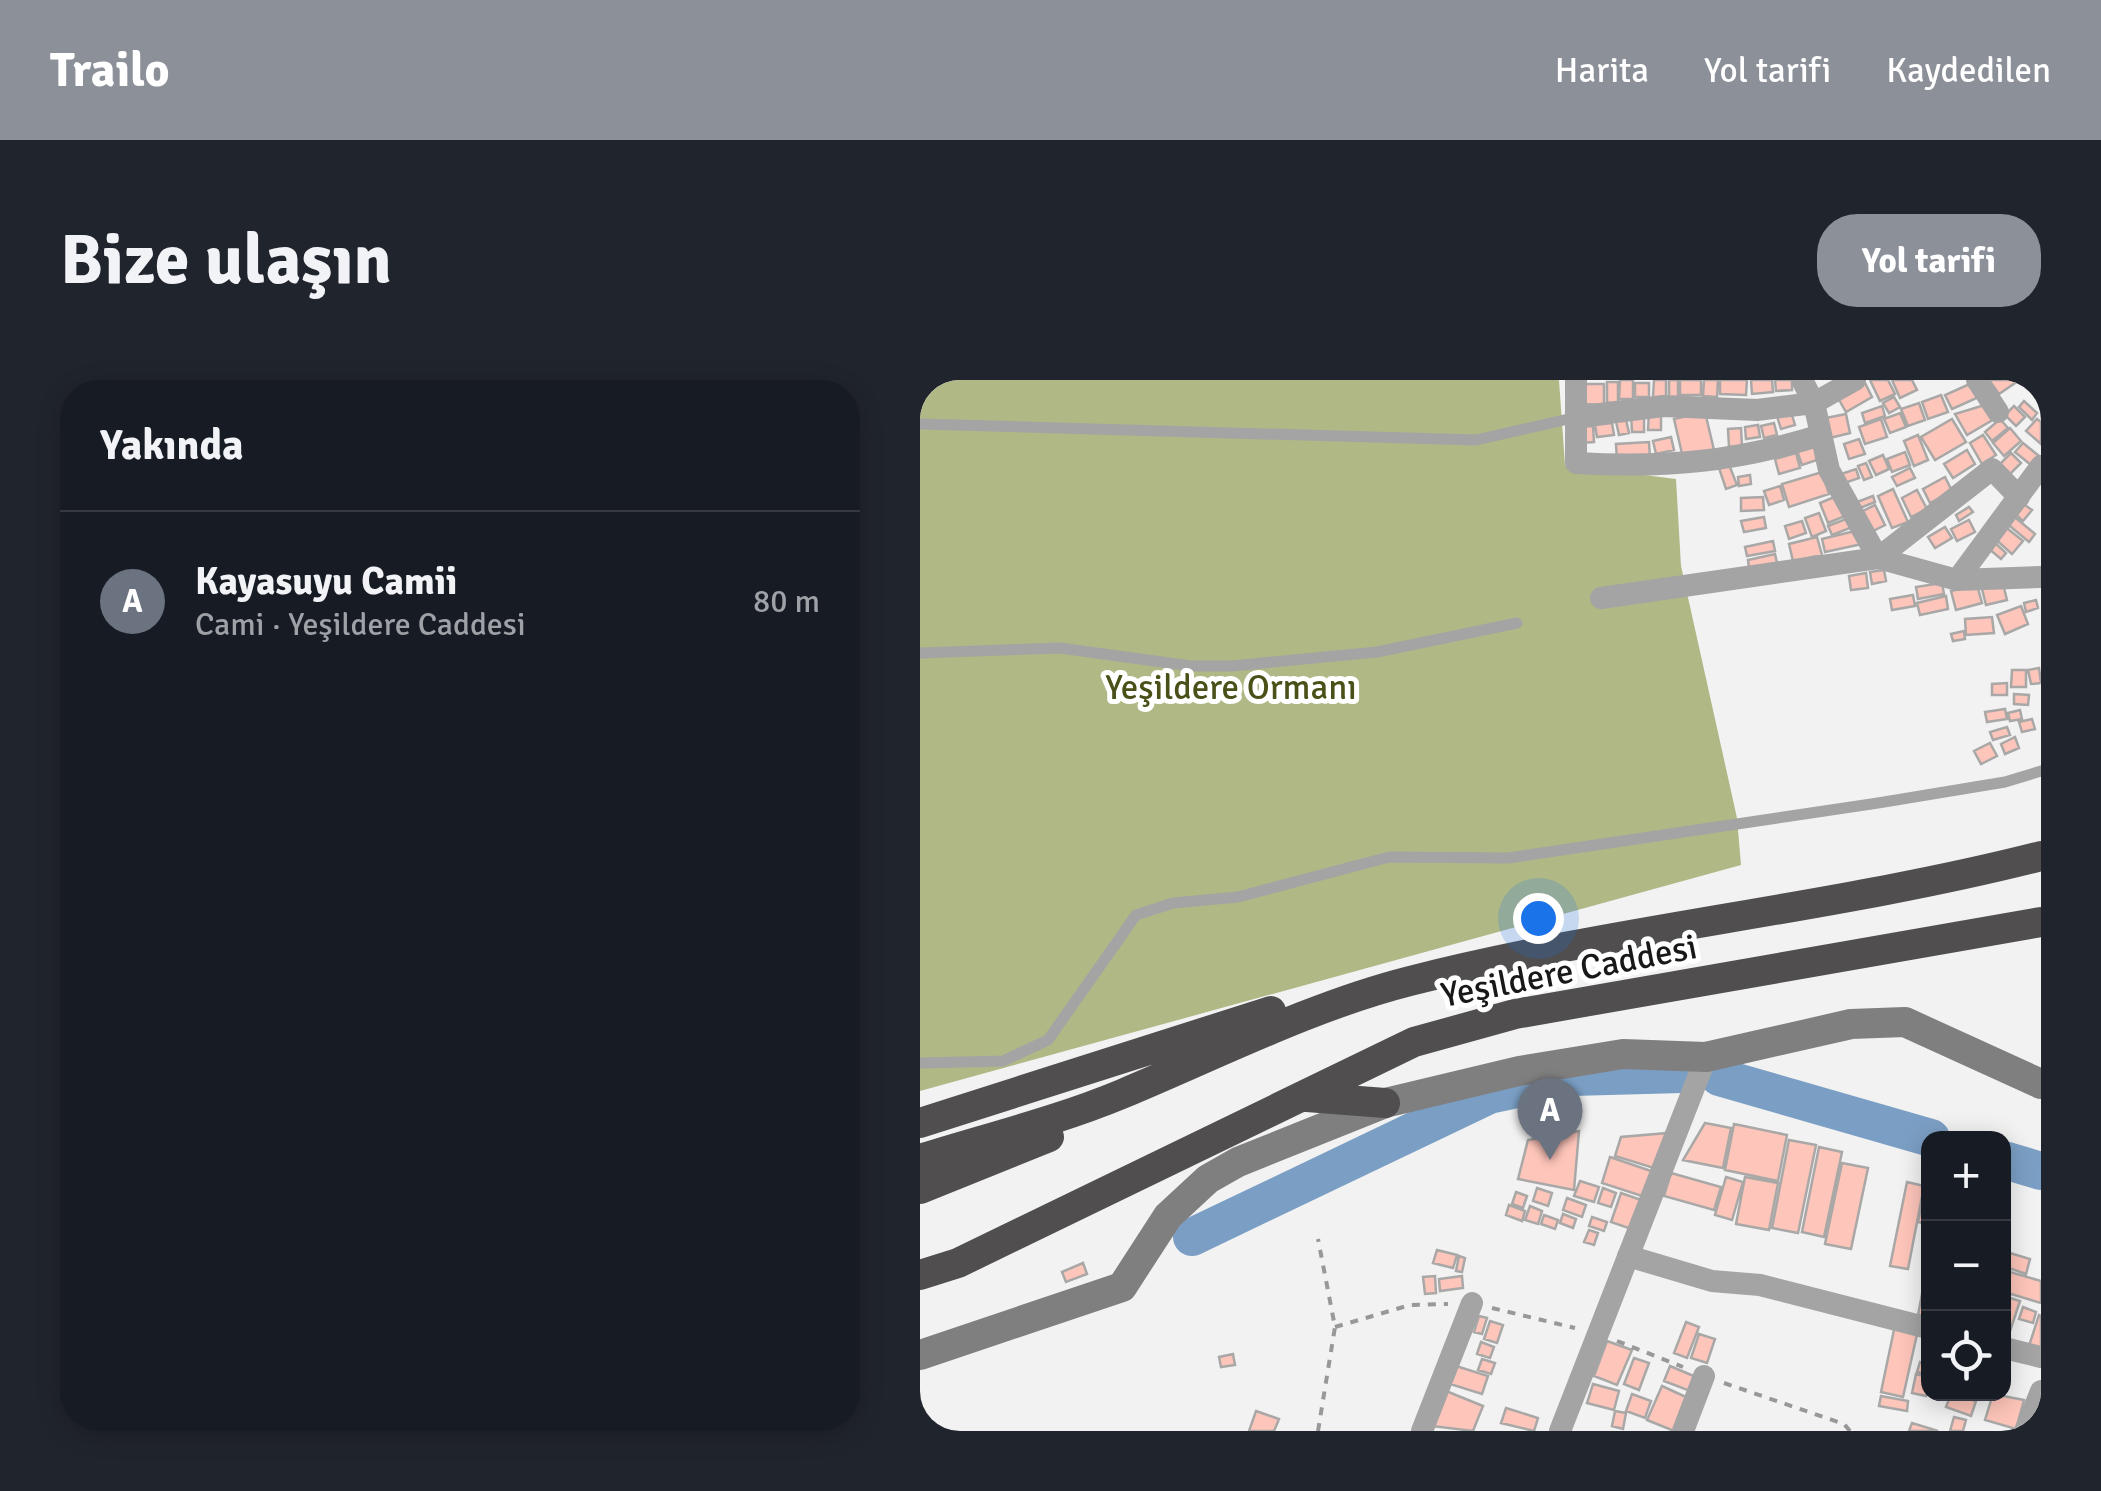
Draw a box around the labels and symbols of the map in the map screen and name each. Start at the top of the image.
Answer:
park label: Yeşildere Ormanı [1105,666,1357,709]
your location [1513,893,1564,944]
street label: Yeşildere Caddesi [1438,925,1700,1017]
pin: A [1518,1078,1582,1160]

